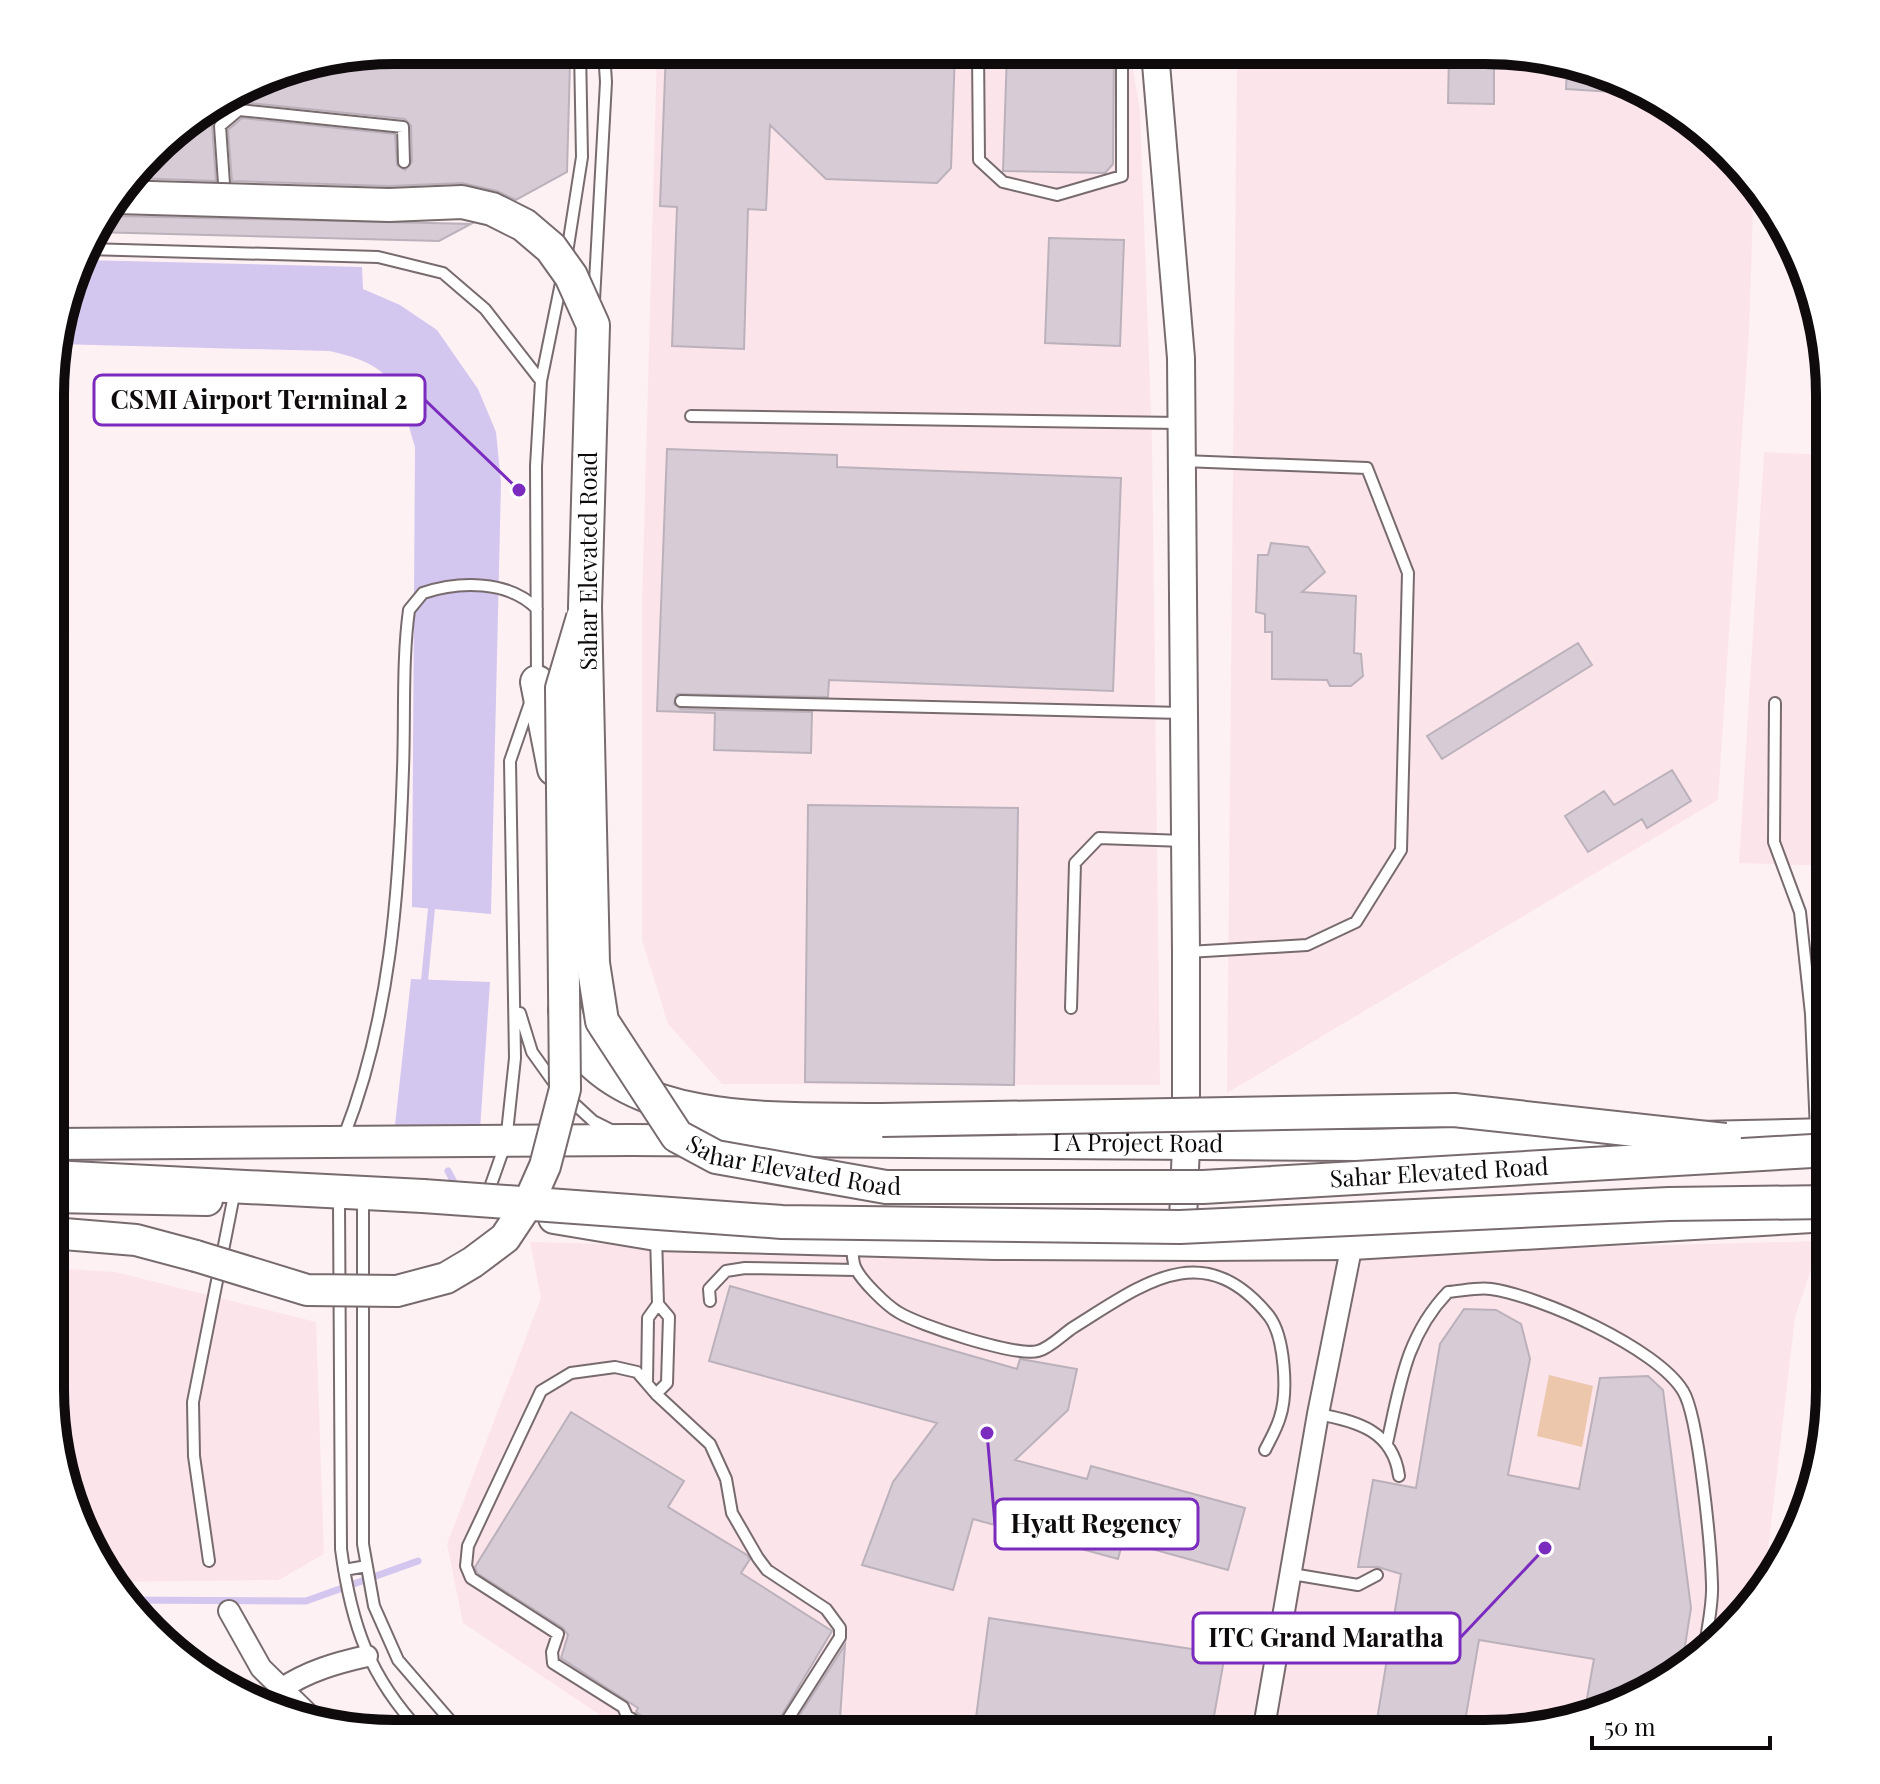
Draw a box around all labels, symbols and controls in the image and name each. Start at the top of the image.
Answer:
callout: CSMI Airport Terminal 2 [94,375,425,425]
text: CSMI Airport Terminal 2 [110,381,408,416]
street label: Sahar Elevated Road [571,451,603,671]
street label: I A Project Road [1052,1125,1224,1158]
street label: Sahar Elevated Road [682,1126,901,1201]
street label: Sahar Elevated Road [1329,1149,1549,1193]
callout: Hyatt Regency [995,1499,1198,1549]
text: Hyatt Regency [1011,1505,1182,1540]
callout: ITC Grand Maratha [1193,1613,1460,1663]
text: ITC Grand Maratha [1208,1619,1444,1654]
scale bar [1592,1700,1770,1750]
text: 50 m [1604,1710,1656,1742]

